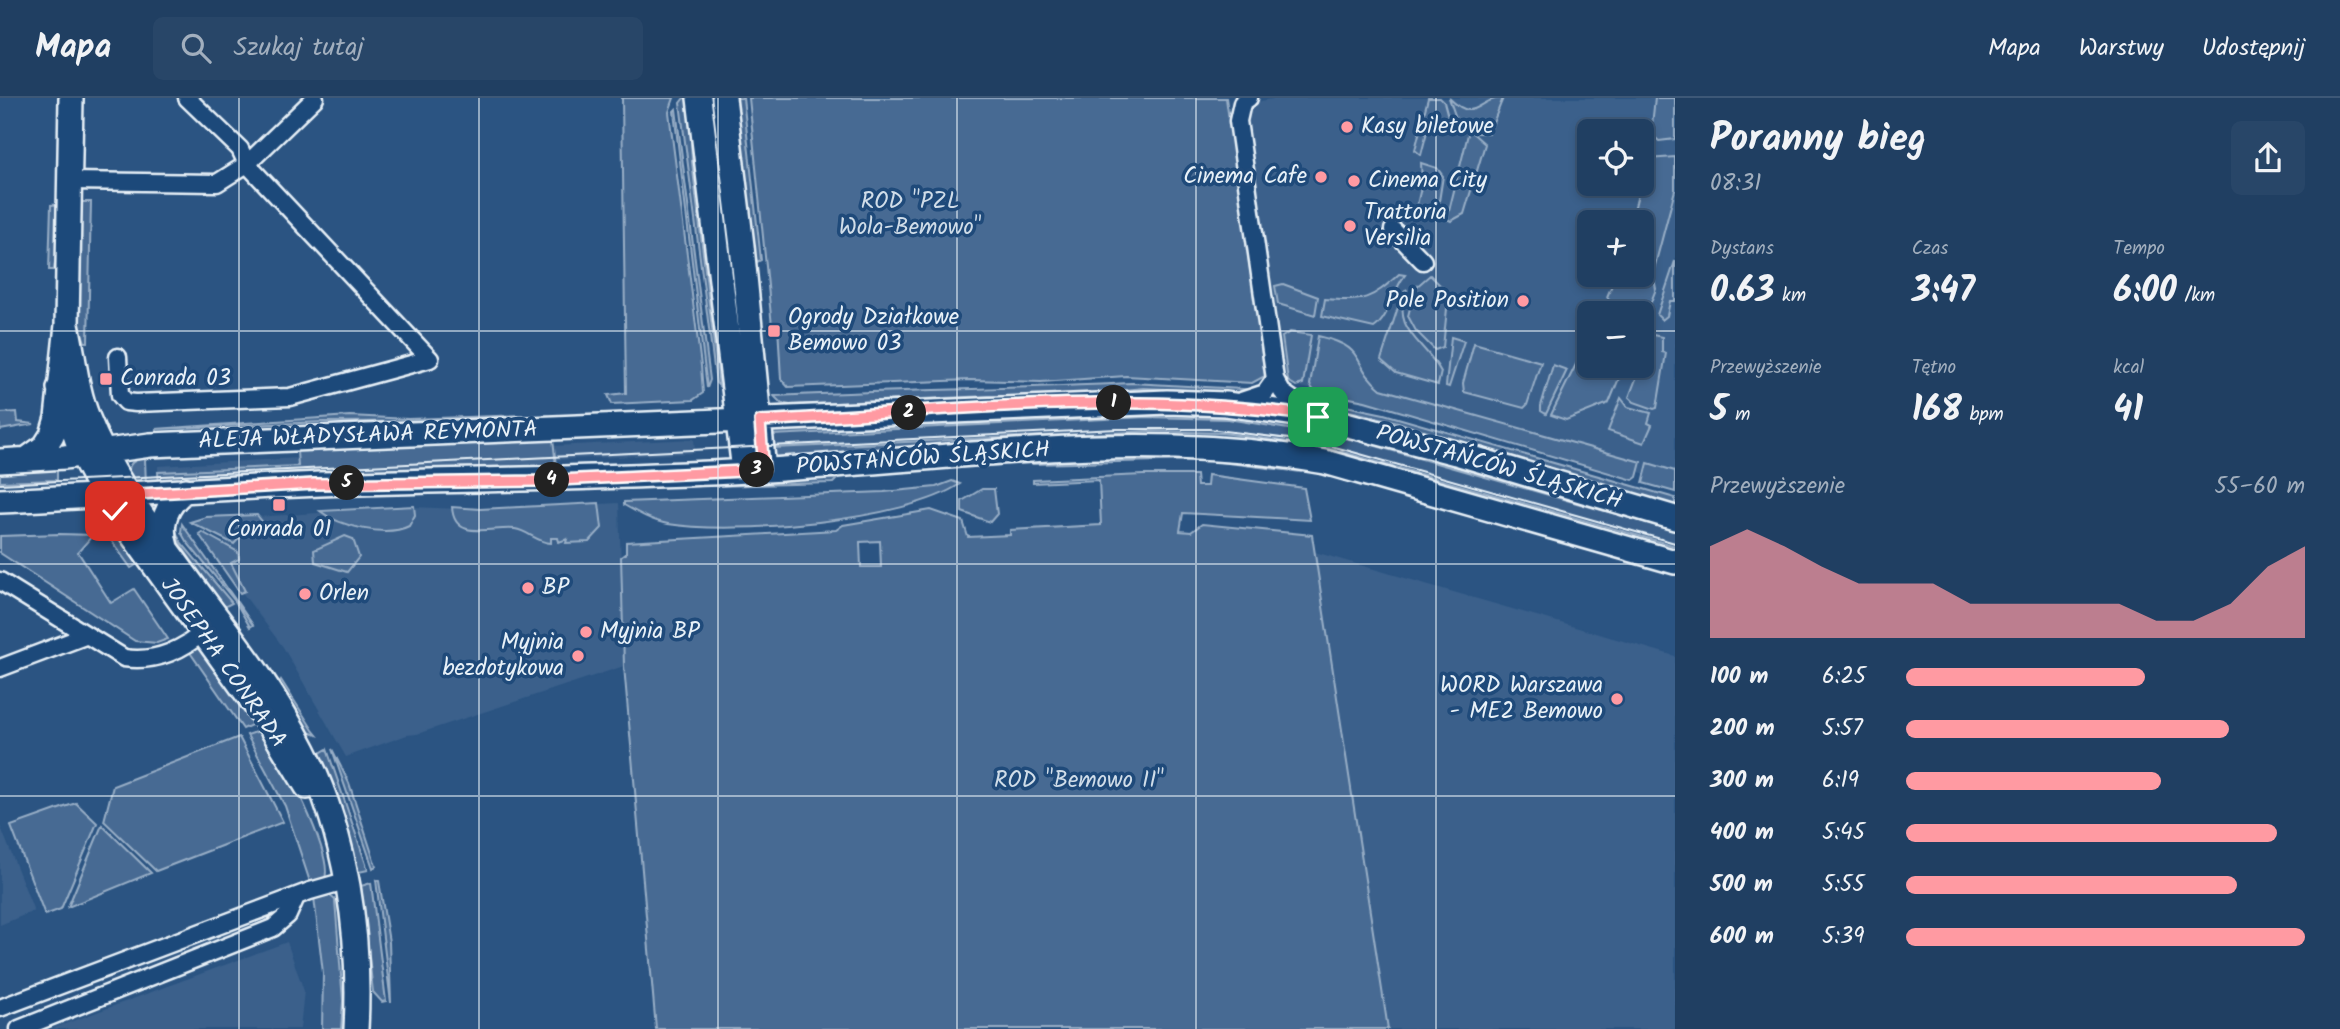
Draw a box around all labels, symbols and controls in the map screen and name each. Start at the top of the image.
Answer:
search box [153,17,643,80]
text: Mapa [35,22,111,75]
text: Szukaj tutaj [233,27,364,69]
icon: search [177,29,215,67]
text: Mapa [1988,29,2041,68]
text: Warstwy [2079,29,2164,68]
text: Udostępnij [2202,29,2305,68]
place label: Kasy biletowe [1361,109,1494,145]
text: Poranny bieg [1710,110,1926,170]
marker: Kasy biletowe [1339,119,1355,135]
map controls [1577,119,1654,378]
button: locate [1577,119,1654,196]
button: share [2231,121,2305,195]
place label: Cinema Cafe [1183,159,1307,195]
place label: Cinema City [1368,163,1487,199]
text: 08:31 [1710,166,1761,202]
marker: Cinema Cafe [1313,169,1329,185]
marker: Cinema City [1346,173,1362,189]
park label: ROD "PZL Wola-Bemowo" [839,184,982,246]
place label: Trattoria Versilia [1364,195,1447,257]
button: + [1577,210,1654,287]
marker: Trattoria Versilia [1342,218,1358,234]
text: Dystans [1710,234,1774,264]
text: Czas [1912,234,1948,264]
text: Tempo [2113,234,2165,264]
text: 0.63 [1710,264,1774,320]
text: 3:47 [1912,264,1975,320]
text: 6:00 [2113,264,2177,320]
text: km [1774,281,1806,311]
text: /km [2177,281,2215,311]
place label: Pole Position [1386,283,1509,319]
marker: Pole Position [1515,293,1531,309]
place label: Ogrody Działkowe Bemowo 03 [788,300,959,362]
button: − [1577,301,1654,378]
marker: Ogrody Działkowe Bemowo 03 [766,323,782,339]
text: Przewyższenie [1710,353,1822,383]
text: Tętno [1912,353,1956,383]
text: kcal [2113,353,2144,383]
place label: Conrada 03 [120,361,231,397]
marker: Conrada 03 [98,371,114,387]
text: 5 [1710,383,1728,439]
text: 168 [1912,383,1962,439]
text: 41 [2113,383,2143,439]
pin: 1 [1096,386,1132,420]
text: 1 [1111,387,1116,417]
pin [1288,387,1348,447]
pin: 2 [892,396,926,430]
text: 2 [903,397,914,427]
icon: arrive [1299,398,1337,436]
text: m [1728,400,1750,430]
text: bpm [1962,400,2004,430]
street label: ALEJA WŁADYSŁAWA REYMONTA [198,412,538,460]
street label: POWSTAŃCÓW ŚLĄSKICH [1372,416,1626,520]
street label: POWSTAŃCÓW ŚLĄSKICH [795,432,1051,486]
pin: 3 [740,452,774,488]
text: 3 [751,454,762,484]
pin: 4 [534,462,570,498]
text: 4 [546,464,557,494]
pin: 5 [330,466,364,500]
text: 5 [342,467,351,497]
text: Przewyższenie [1710,469,1845,505]
text: 55–60 m [2214,469,2305,505]
pin [85,481,145,541]
icon: check [96,492,134,530]
marker: Conrada 01 [271,497,287,513]
place label: Conrada 01 [226,512,332,548]
street label: JOSEPHA CONRADA [151,570,295,756]
place label: BP [542,570,570,606]
place label: Orlen [319,576,369,612]
marker: BP [520,580,536,596]
marker: Orlen [297,586,313,602]
place label: Myjnia BP [600,614,700,650]
marker: Myjnia BP [578,624,594,640]
place label: Myjnia bezdotykowa [442,625,564,687]
marker: Myjnia bezdotykowa [570,648,586,664]
text: 100 m [1710,659,1768,695]
text: 6:25 [1822,659,1866,695]
place label: WORD Warszawa - ME2 Bemowo [1440,668,1603,730]
marker: WORD Warszawa - ME2 Bemowo [1609,691,1625,707]
text: 200 m [1710,711,1775,747]
text: 5:57 [1822,711,1863,747]
park label: ROD "Bemowo II" [994,763,1164,799]
text: 300 m [1710,763,1774,799]
text: 6:19 [1822,763,1859,799]
text: 400 m [1710,815,1774,851]
text: 5:45 [1822,815,1865,851]
text: 500 m [1710,867,1773,903]
text: 5:55 [1822,867,1865,903]
text: 600 m [1710,919,1774,955]
text: 5:39 [1822,919,1864,955]

